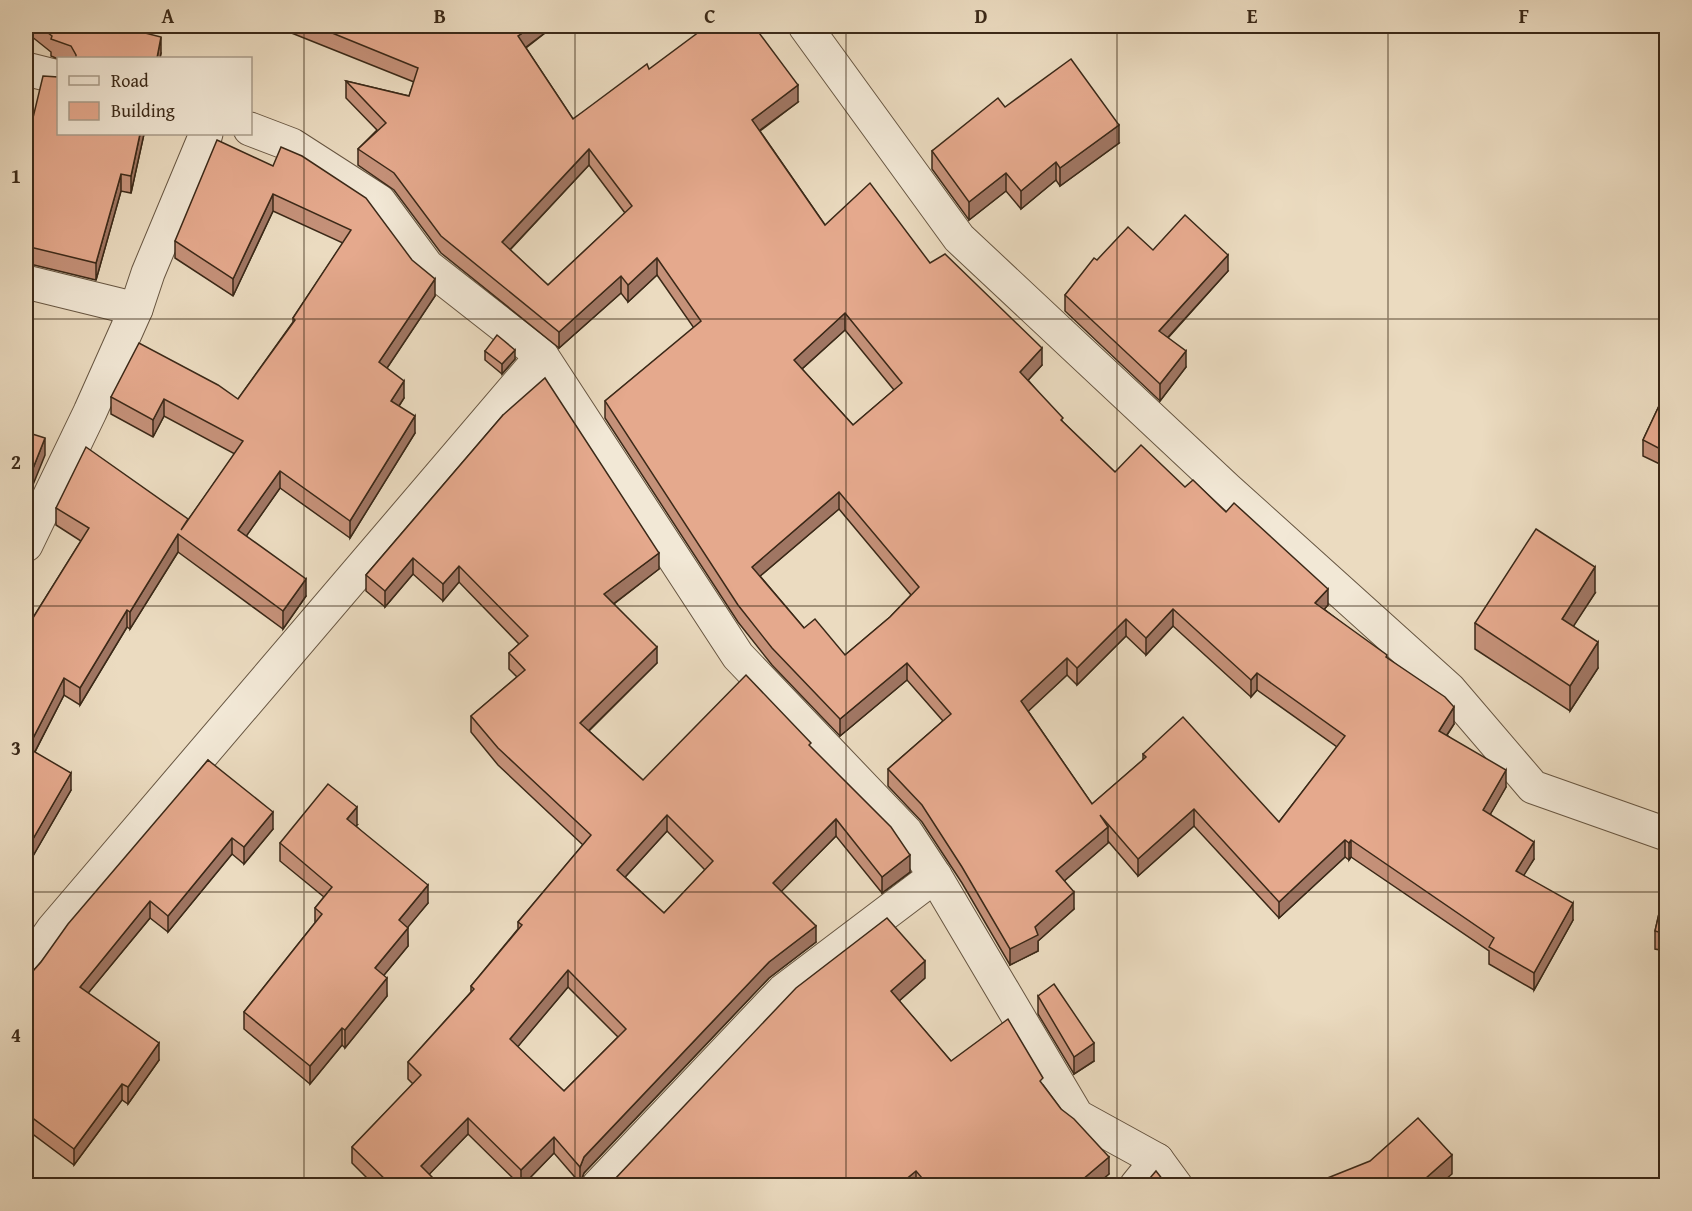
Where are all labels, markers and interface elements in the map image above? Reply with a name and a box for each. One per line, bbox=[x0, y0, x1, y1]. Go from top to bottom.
text: A bbox=[162, 1, 175, 30]
text: B bbox=[434, 1, 446, 30]
text: C bbox=[704, 1, 716, 30]
text: D bbox=[974, 1, 988, 30]
text: E bbox=[1247, 1, 1258, 30]
text: F bbox=[1519, 1, 1529, 30]
legend bbox=[57, 57, 252, 135]
text: Road bbox=[111, 67, 149, 94]
text: Building bbox=[111, 97, 175, 124]
text: 1 bbox=[11, 161, 21, 190]
text: 2 bbox=[11, 447, 21, 476]
text: 3 bbox=[11, 733, 21, 762]
text: 4 bbox=[11, 1020, 21, 1049]

